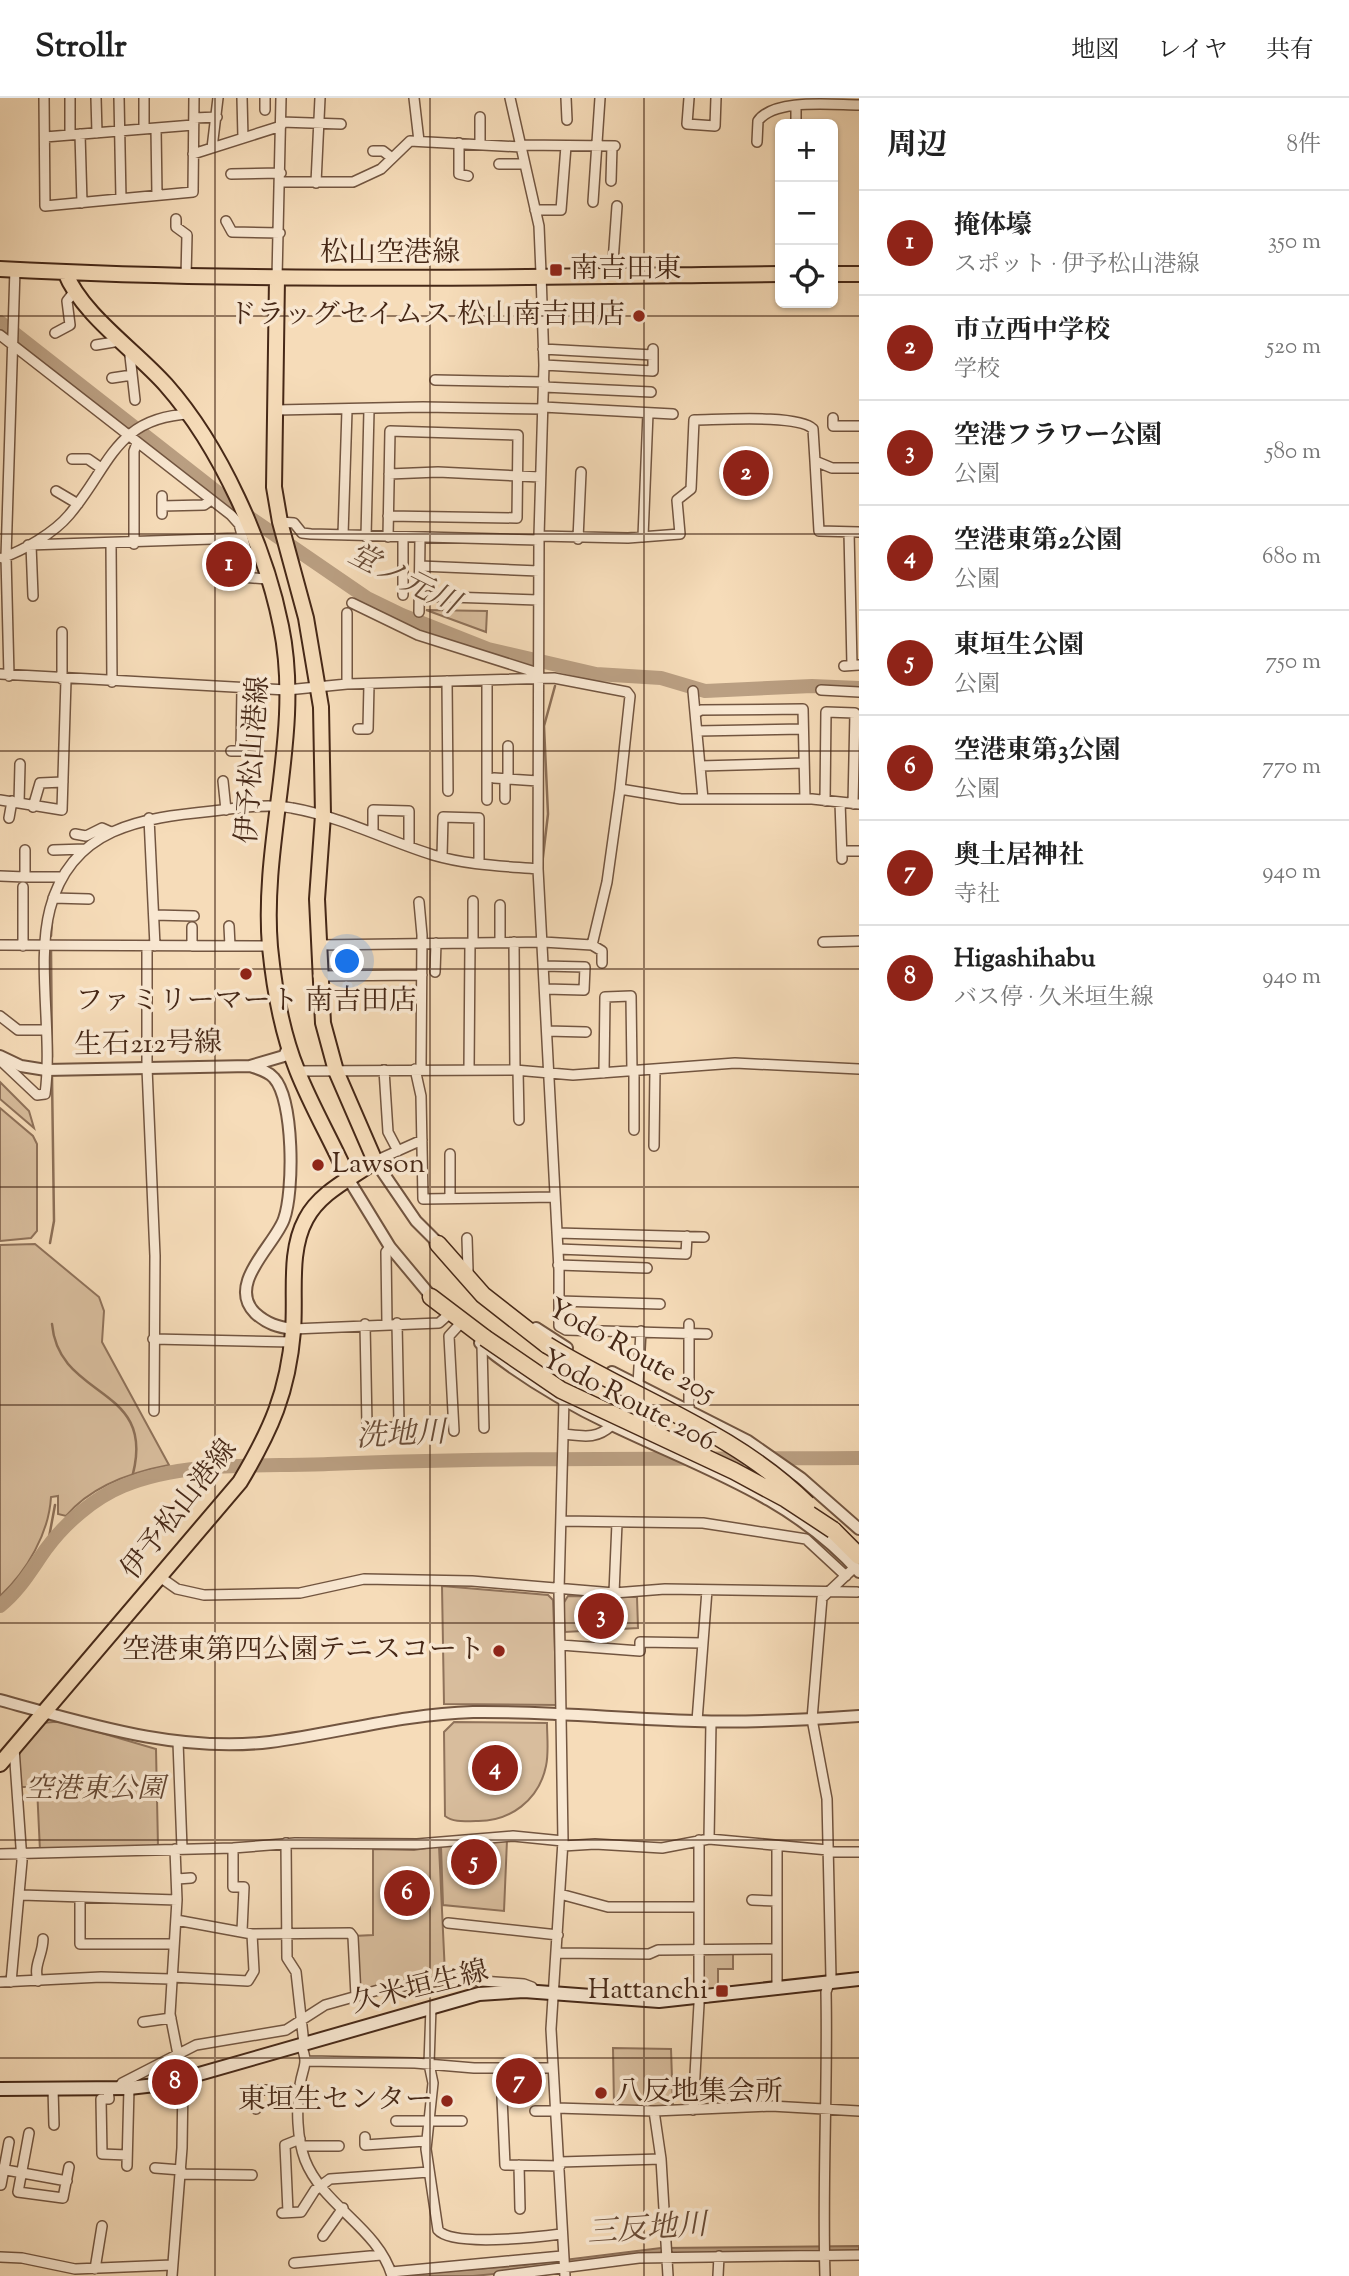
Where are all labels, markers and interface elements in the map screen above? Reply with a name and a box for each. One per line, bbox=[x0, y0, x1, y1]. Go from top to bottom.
text: Strollr bbox=[35, 24, 127, 72]
text: 地図 bbox=[1071, 34, 1119, 68]
text: レイヤ bbox=[1157, 34, 1228, 68]
text: 共有 bbox=[1266, 34, 1314, 68]
map controls bbox=[775, 119, 838, 308]
button: + bbox=[775, 119, 838, 182]
text: 周辺 bbox=[887, 125, 947, 168]
text: 8件 bbox=[1287, 129, 1321, 162]
button: − bbox=[775, 182, 838, 245]
text: 掩体壕 bbox=[954, 208, 1032, 245]
text: 1 bbox=[906, 226, 914, 259]
text: 350 m bbox=[1268, 226, 1321, 259]
street label: 松山空港線 bbox=[320, 234, 460, 274]
button: locate bbox=[775, 245, 838, 308]
text: スポット · 伊予松山港線 bbox=[954, 249, 1200, 282]
place label: 南吉田東 bbox=[570, 250, 682, 290]
marker: 南吉田東 bbox=[548, 262, 564, 278]
place label: ドラッグセイムス 松山南吉田店 bbox=[228, 296, 625, 336]
marker: ドラッグセイムス 松山南吉田店 bbox=[631, 308, 647, 324]
text: 市立西中学校 bbox=[954, 313, 1110, 350]
text: 2 bbox=[905, 331, 915, 364]
text: 520 m bbox=[1266, 331, 1321, 364]
text: 学校 bbox=[954, 354, 1000, 387]
text: 空港フラワー公園 bbox=[954, 418, 1162, 455]
text: 3 bbox=[905, 436, 915, 469]
text: 580 m bbox=[1266, 436, 1321, 469]
pin: 2 bbox=[723, 447, 769, 499]
text: 公園 bbox=[954, 459, 1000, 492]
text: 空港東第2公園 bbox=[954, 523, 1122, 560]
water label: 堂ノ元川 bbox=[340, 534, 469, 628]
pin: 1 bbox=[206, 538, 252, 590]
text: 4 bbox=[904, 541, 916, 574]
text: 680 m bbox=[1262, 541, 1321, 574]
text: 公園 bbox=[954, 564, 1000, 597]
text: 東垣生公園 bbox=[954, 628, 1084, 665]
text: 5 bbox=[906, 646, 914, 679]
text: 750 m bbox=[1266, 646, 1321, 679]
text: 公園 bbox=[954, 669, 1000, 702]
street label: 伊予松山港線 bbox=[228, 675, 280, 845]
text: 空港東第3公園 bbox=[954, 733, 1121, 770]
text: 6 bbox=[904, 751, 916, 784]
text: 770 m bbox=[1262, 751, 1321, 784]
text: 公園 bbox=[954, 774, 1000, 807]
text: 奥土居神社 bbox=[954, 838, 1084, 875]
text: 7 bbox=[904, 856, 916, 889]
text: 940 m bbox=[1262, 856, 1321, 889]
text: 寺社 bbox=[954, 879, 1000, 912]
text: Higashihabu bbox=[954, 941, 1096, 978]
your location bbox=[330, 944, 364, 978]
text: 8 bbox=[904, 961, 916, 994]
text: 940 m bbox=[1262, 961, 1321, 994]
marker: ファミリーマート 南吉田店 bbox=[238, 966, 254, 982]
place label: ファミリーマート 南吉田店 bbox=[75, 982, 417, 1022]
text: バス停 · 久米垣生線 bbox=[954, 982, 1154, 1015]
street label: 生石212号線 bbox=[74, 1024, 222, 1066]
place label: Lawson bbox=[332, 1145, 425, 1185]
marker: Lawson bbox=[310, 1157, 326, 1173]
street label: Yodo Route 205 bbox=[540, 1289, 722, 1415]
street label: Yodo Route 206 bbox=[534, 1340, 722, 1462]
water label: 洗地川 bbox=[355, 1412, 450, 1460]
street label: 伊予松山港線 bbox=[113, 1431, 247, 1589]
pin: 3 bbox=[578, 1590, 624, 1642]
place label: 空港東第四公園テニスコート bbox=[122, 1631, 485, 1671]
marker: 空港東第四公園テニスコート bbox=[491, 1643, 507, 1659]
pin: 4 bbox=[472, 1742, 518, 1794]
park label: 空港東公園 bbox=[25, 1770, 169, 1810]
pin: 5 bbox=[451, 1836, 497, 1888]
pin: 6 bbox=[384, 1867, 430, 1919]
street label: 久米垣生線 bbox=[347, 1952, 493, 2024]
place label: Hattanchi bbox=[588, 1971, 708, 2011]
marker: Hattanchi bbox=[714, 1983, 730, 1999]
pin: 7 bbox=[496, 2055, 542, 2107]
pin: 8 bbox=[152, 2056, 198, 2108]
place label: 八反地集会所 bbox=[615, 2073, 783, 2113]
place label: 東垣生センター bbox=[238, 2081, 433, 2121]
marker: 八反地集会所 bbox=[593, 2085, 609, 2101]
marker: 東垣生センター bbox=[439, 2093, 455, 2109]
water label: 三反地川 bbox=[586, 2204, 711, 2256]

